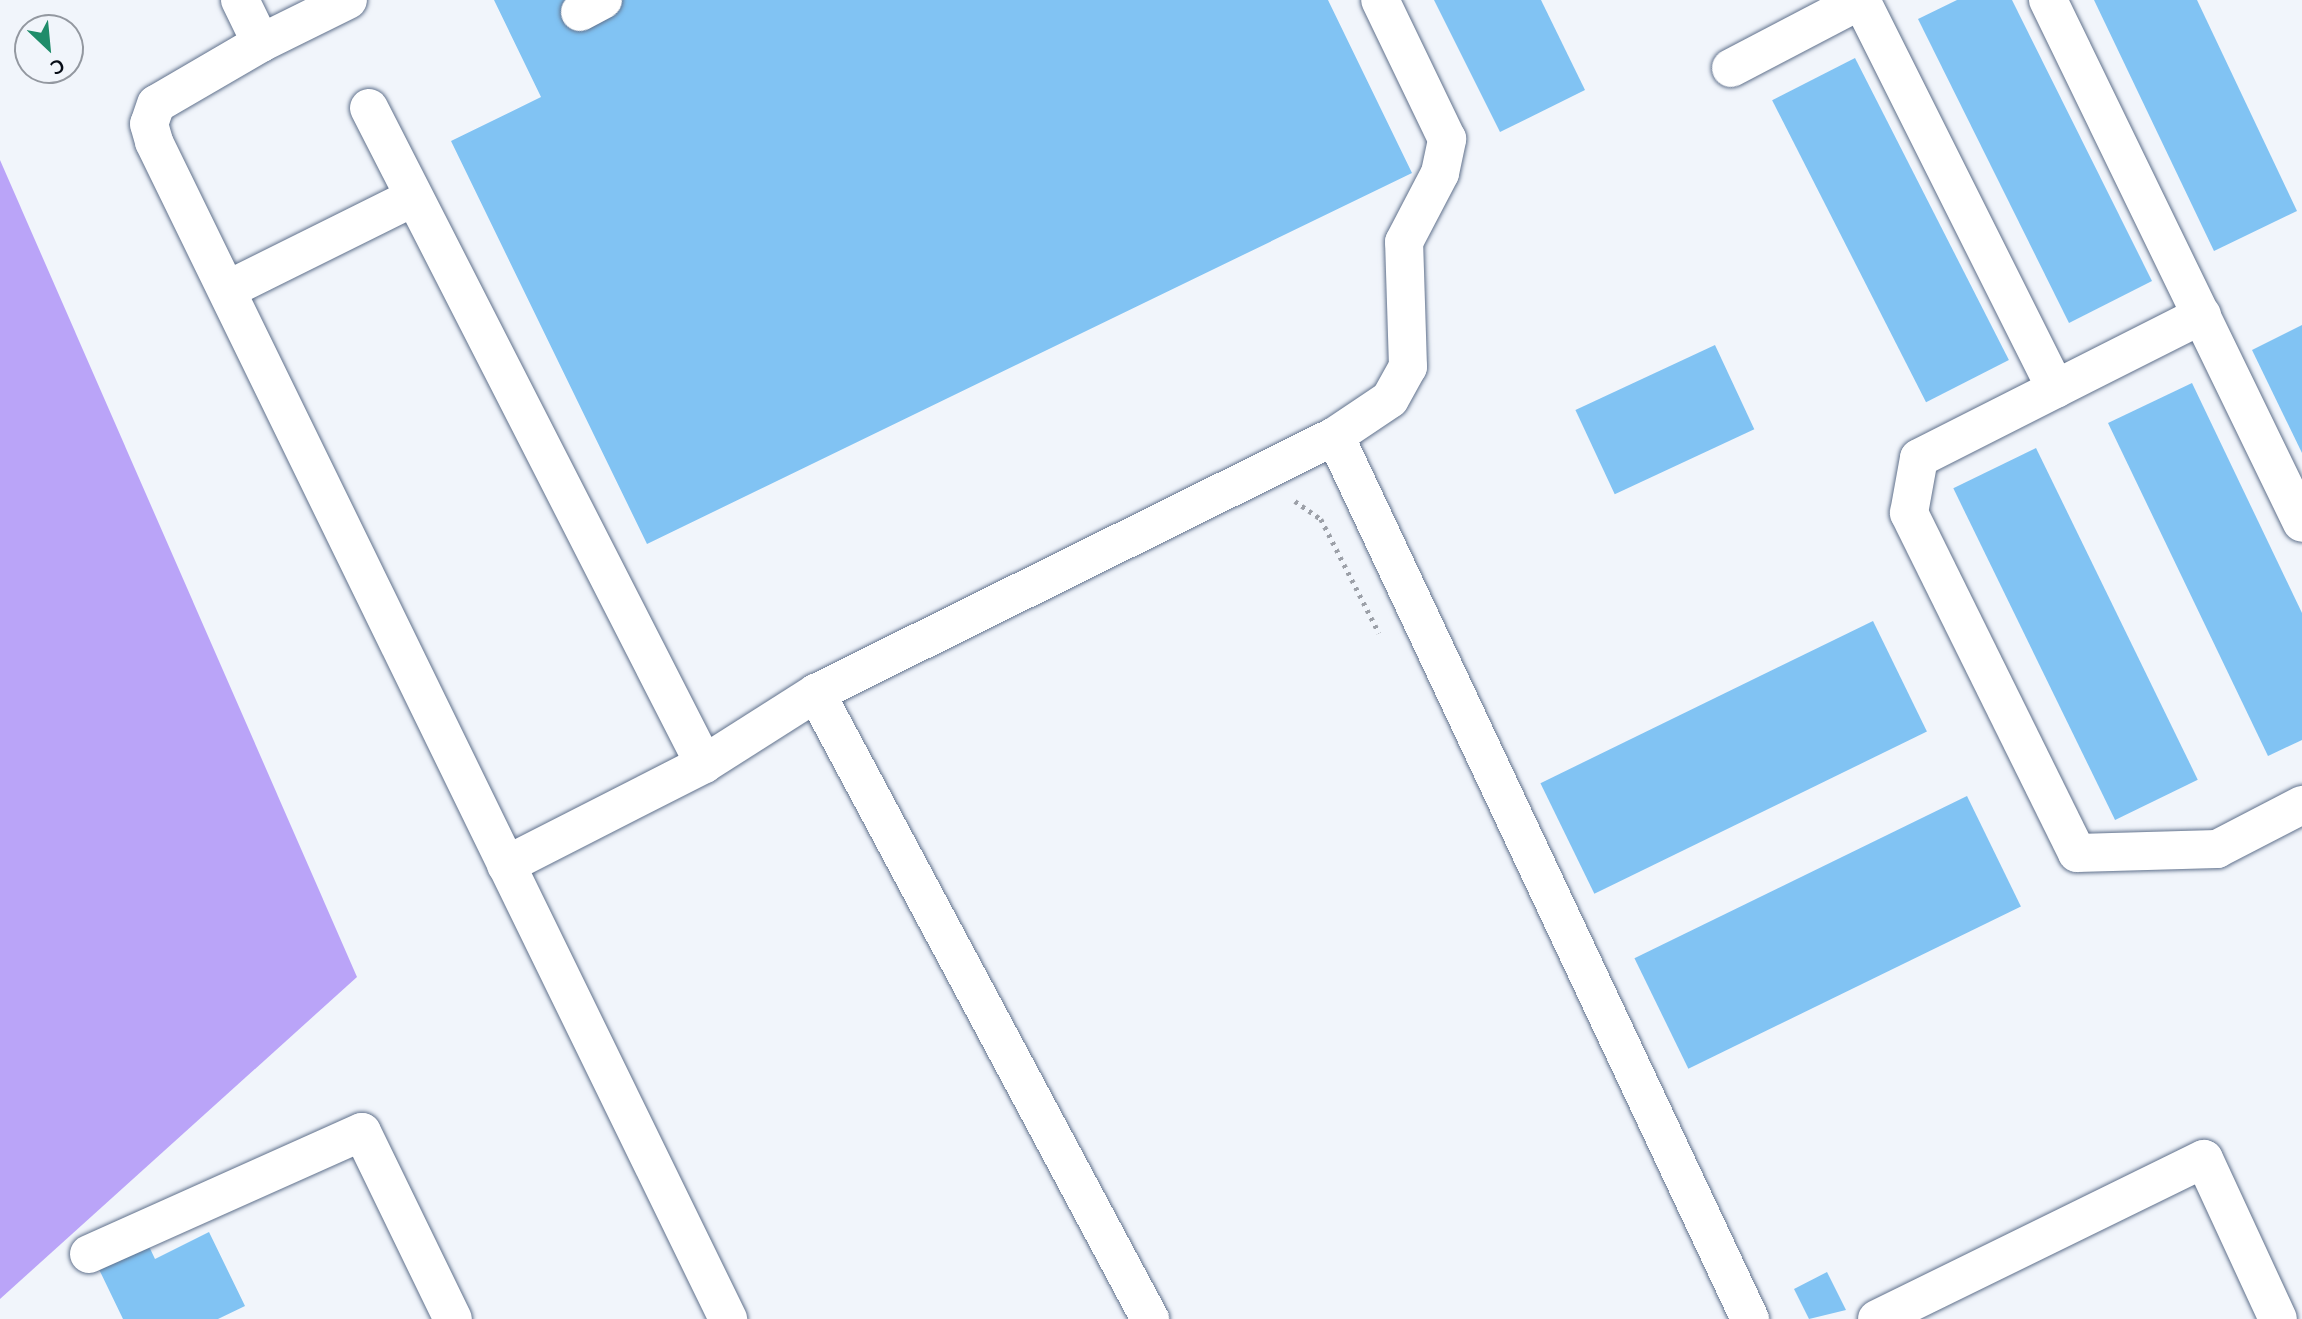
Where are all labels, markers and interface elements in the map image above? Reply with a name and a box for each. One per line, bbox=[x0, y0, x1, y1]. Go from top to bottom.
north arrow bbox=[14, 14, 84, 84]
text: С bbox=[46, 52, 69, 81]

